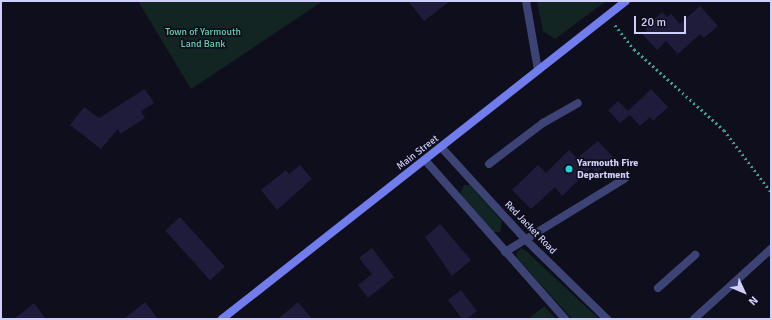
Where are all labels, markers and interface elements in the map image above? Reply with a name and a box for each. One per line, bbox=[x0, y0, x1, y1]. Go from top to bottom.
scale bar bbox=[636, 8, 688, 34]
text: 20 m bbox=[641, 15, 666, 30]
park label: Town of Yarmouth Land Bank bbox=[165, 26, 241, 50]
street label: Main Street bbox=[395, 133, 441, 173]
place label: Yarmouth Fire Department bbox=[577, 157, 638, 180]
marker: Yarmouth Fire Department bbox=[564, 164, 574, 174]
street label: Red Jacket Road bbox=[502, 199, 558, 257]
north arrow bbox=[724, 272, 764, 312]
text: N bbox=[746, 293, 760, 308]

